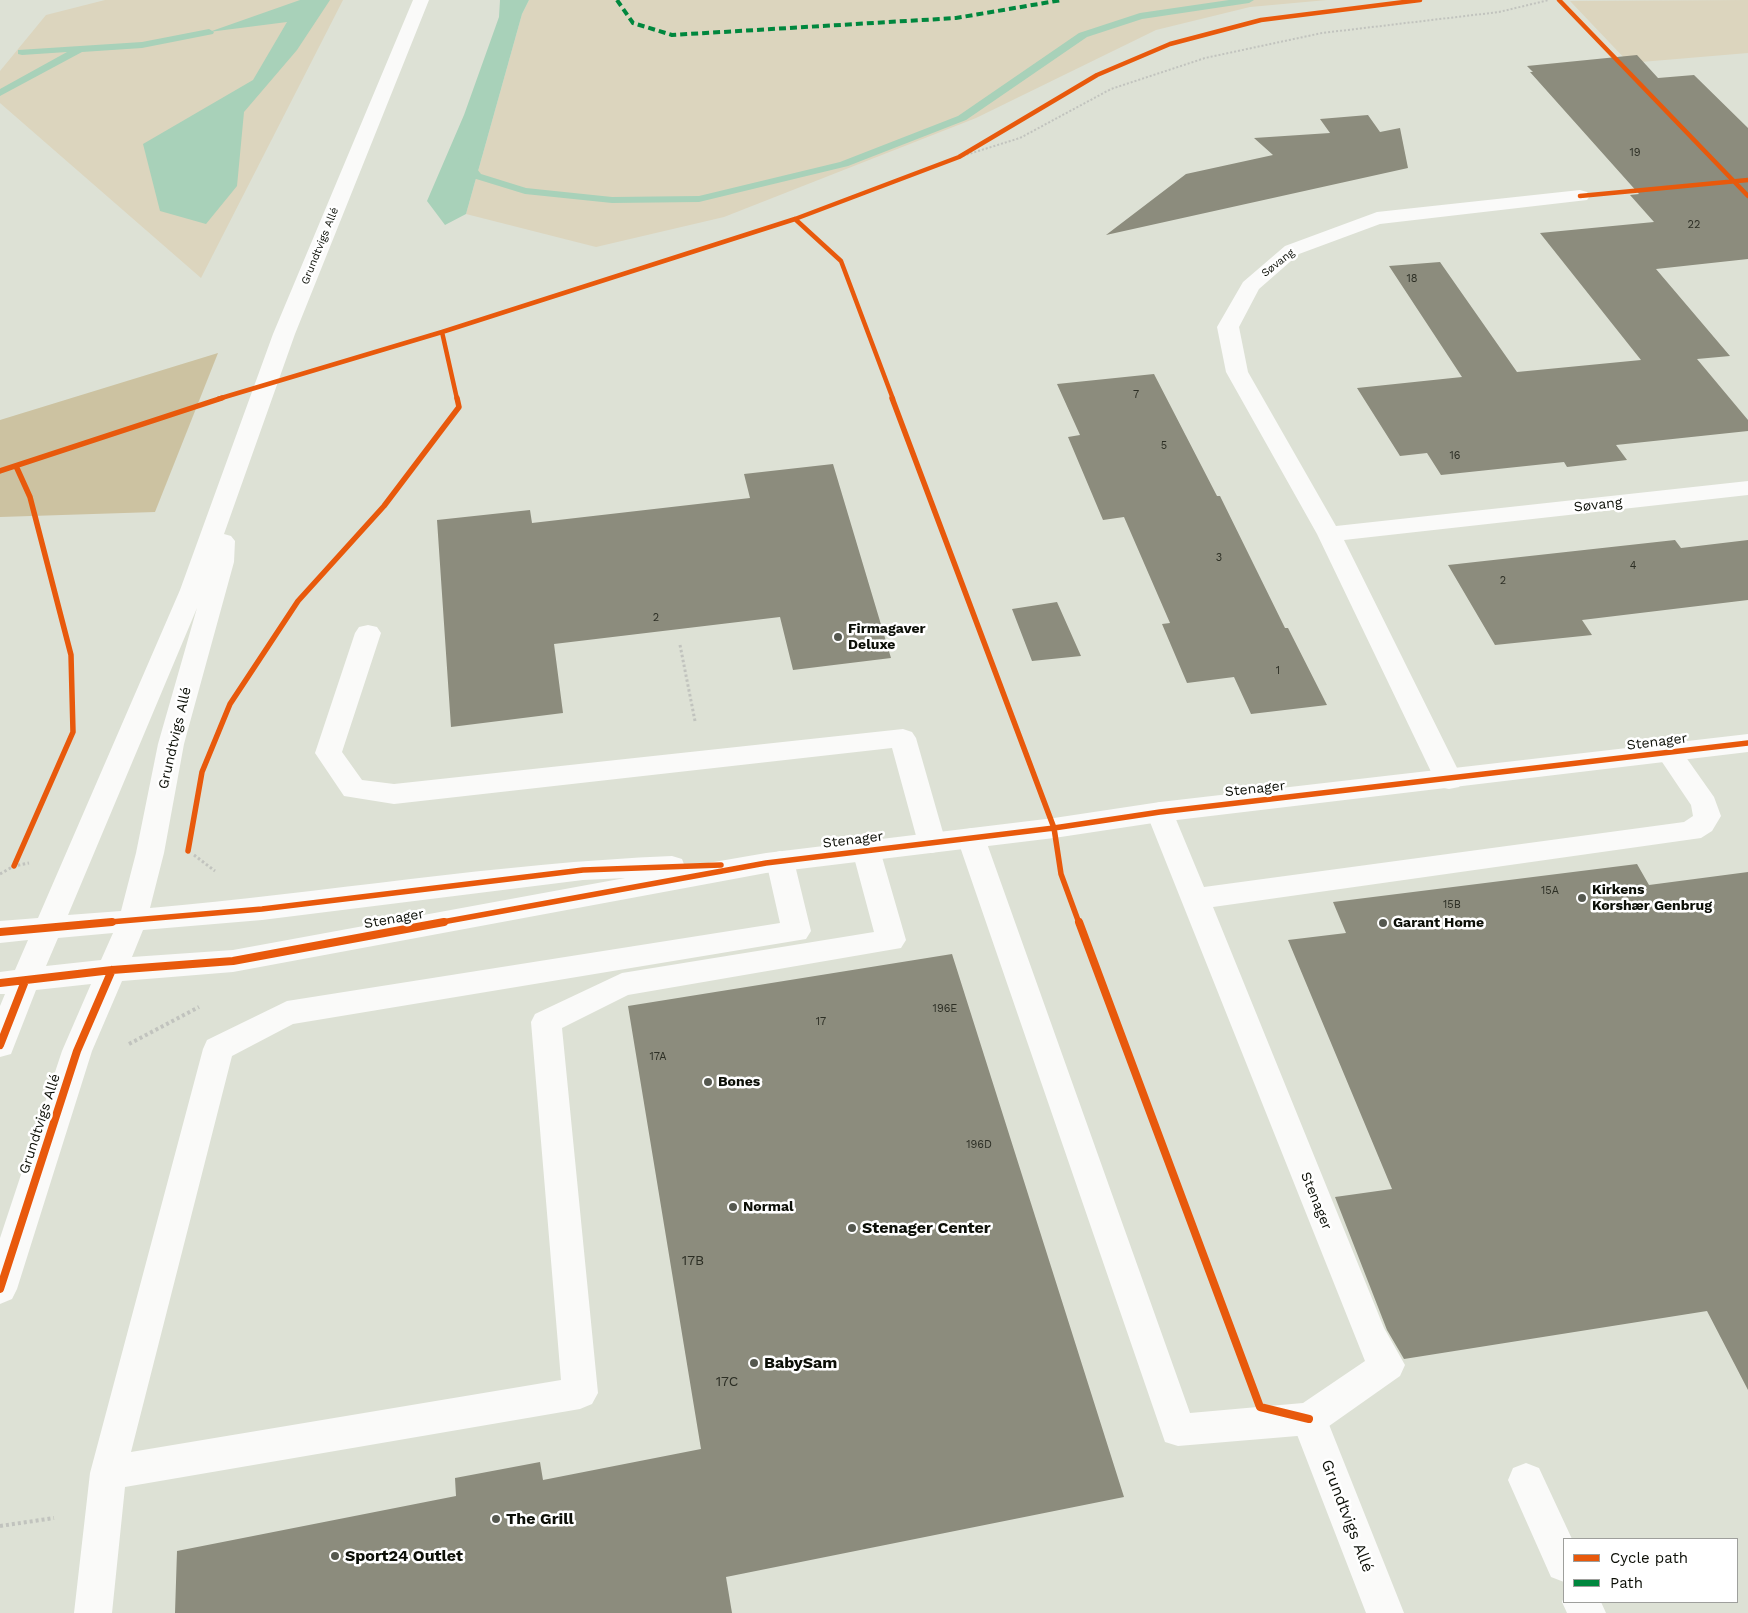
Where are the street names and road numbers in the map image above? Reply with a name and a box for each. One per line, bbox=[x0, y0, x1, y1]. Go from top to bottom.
street label: Grundtvigs Allé bbox=[299, 206, 341, 286]
street label: Søvang bbox=[1259, 246, 1297, 280]
street label: Søvang bbox=[1573, 494, 1623, 516]
street label: Grundtvigs Allé bbox=[155, 685, 195, 791]
street label: Stenager bbox=[1626, 730, 1688, 754]
street label: Stenager bbox=[1224, 777, 1286, 801]
street label: Stenager bbox=[822, 828, 884, 852]
street label: Stenager bbox=[363, 905, 425, 933]
street label: Grundtvigs Allé bbox=[16, 1072, 64, 1176]
street label: Stenager bbox=[1297, 1170, 1335, 1232]
street label: Grundtvigs Allé bbox=[1317, 1457, 1377, 1575]

